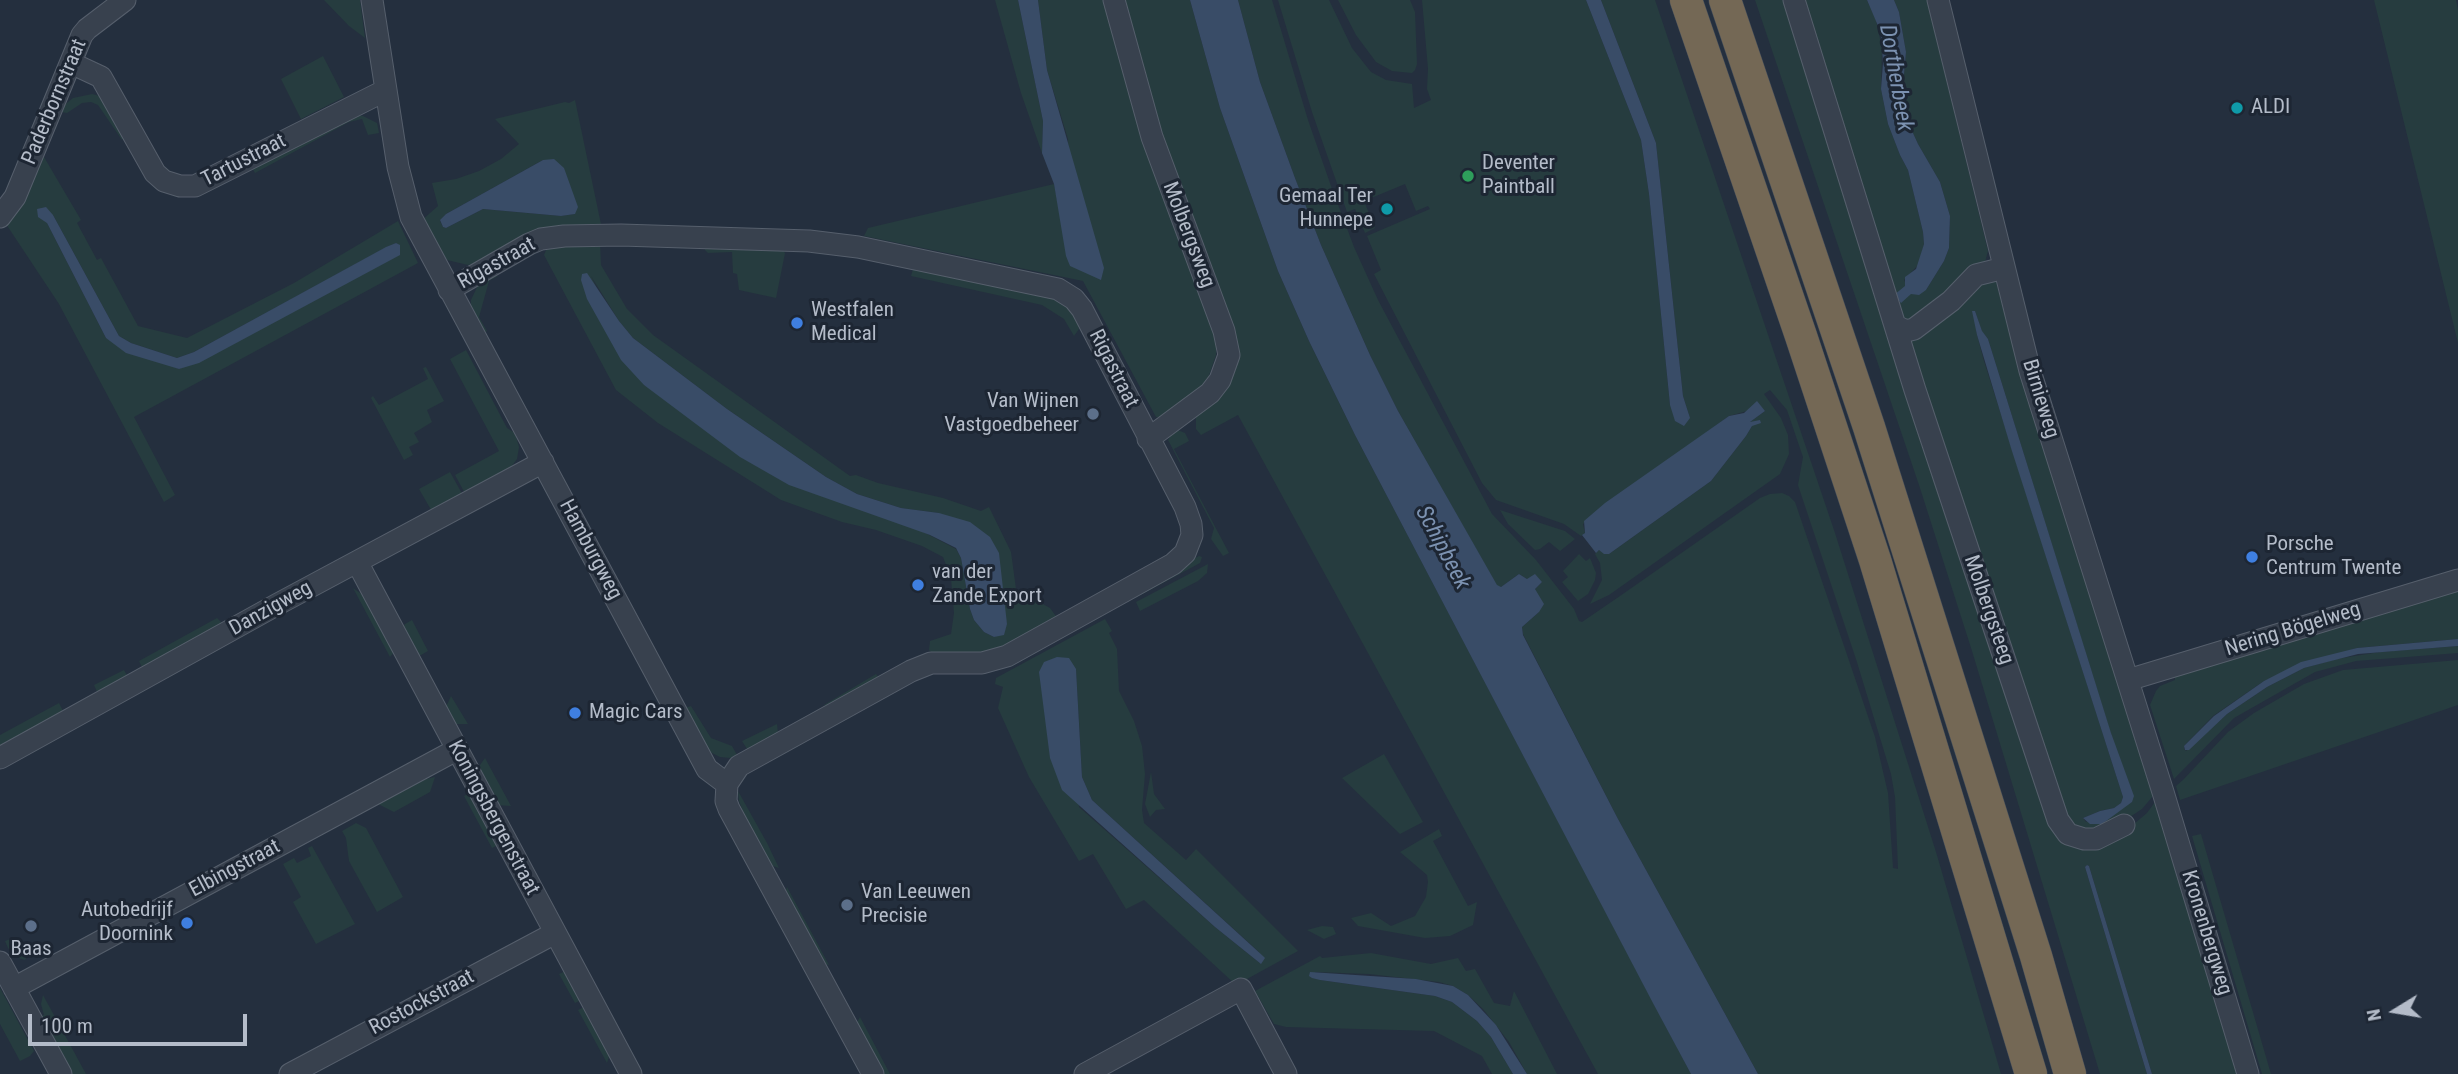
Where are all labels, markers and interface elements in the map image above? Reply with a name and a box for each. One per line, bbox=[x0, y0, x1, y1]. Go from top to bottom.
water label: Dortherbeek bbox=[1872, 22, 1918, 134]
street label: Paderbornstraat bbox=[17, 35, 93, 169]
place label: ALDI bbox=[2251, 95, 2290, 121]
marker: ALDI bbox=[2229, 100, 2245, 116]
street label: Tartustraat bbox=[198, 129, 290, 193]
place label: Deventer Paintball bbox=[1482, 151, 1555, 201]
marker: Deventer Paintball bbox=[1460, 168, 1476, 184]
street label: Molbergsweg bbox=[1156, 178, 1220, 292]
place label: Gemaal Ter Hunnepe bbox=[1279, 184, 1373, 234]
marker: Gemaal Ter Hunnepe bbox=[1379, 201, 1395, 217]
street label: Rigastraat bbox=[454, 232, 540, 296]
place label: Westfalen Medical bbox=[811, 298, 894, 348]
marker: Westfalen Medical bbox=[789, 315, 805, 331]
street label: Rigastraat bbox=[1083, 326, 1143, 412]
street label: Birnieweg bbox=[2016, 356, 2064, 442]
place label: Van Wijnen Vastgoedbeheer bbox=[944, 389, 1079, 439]
marker: Van Wijnen Vastgoedbeheer bbox=[1085, 406, 1101, 422]
street label: Hamburgweg bbox=[553, 496, 627, 604]
water label: Schipbeek bbox=[1409, 501, 1475, 595]
place label: Porsche Centrum Twente bbox=[2266, 532, 2401, 582]
marker: Porsche Centrum Twente bbox=[2244, 549, 2260, 565]
street label: Molbergsteeg bbox=[1958, 552, 2018, 668]
place label: van der Zande Export bbox=[932, 560, 1042, 610]
street label: Danzigweg bbox=[225, 576, 317, 642]
marker: van der Zande Export bbox=[910, 577, 926, 593]
street label: Nering Bögelweg bbox=[2222, 597, 2364, 663]
place label: Magic Cars bbox=[589, 700, 683, 726]
marker: Magic Cars bbox=[567, 705, 583, 721]
street label: Koningsbergenstraat bbox=[442, 736, 544, 900]
street label: Elbingstraat bbox=[185, 835, 285, 903]
street label: Kronenbergweg bbox=[2175, 868, 2237, 998]
place label: Van Leeuwen Precisie bbox=[861, 880, 971, 930]
marker: Van Leeuwen Precisie bbox=[839, 897, 855, 913]
place label: Autobedrijf Doornink bbox=[81, 898, 173, 948]
marker: Autobedrijf Doornink bbox=[179, 915, 195, 931]
marker: Baas bbox=[23, 918, 39, 934]
place label: Baas bbox=[10, 937, 52, 963]
street label: Rostockstraat bbox=[365, 965, 479, 1041]
north arrow bbox=[2360, 976, 2430, 1046]
scale bar bbox=[32, 1000, 250, 1044]
text: N bbox=[2361, 1007, 2386, 1023]
text: 100 m bbox=[41, 1014, 93, 1038]

